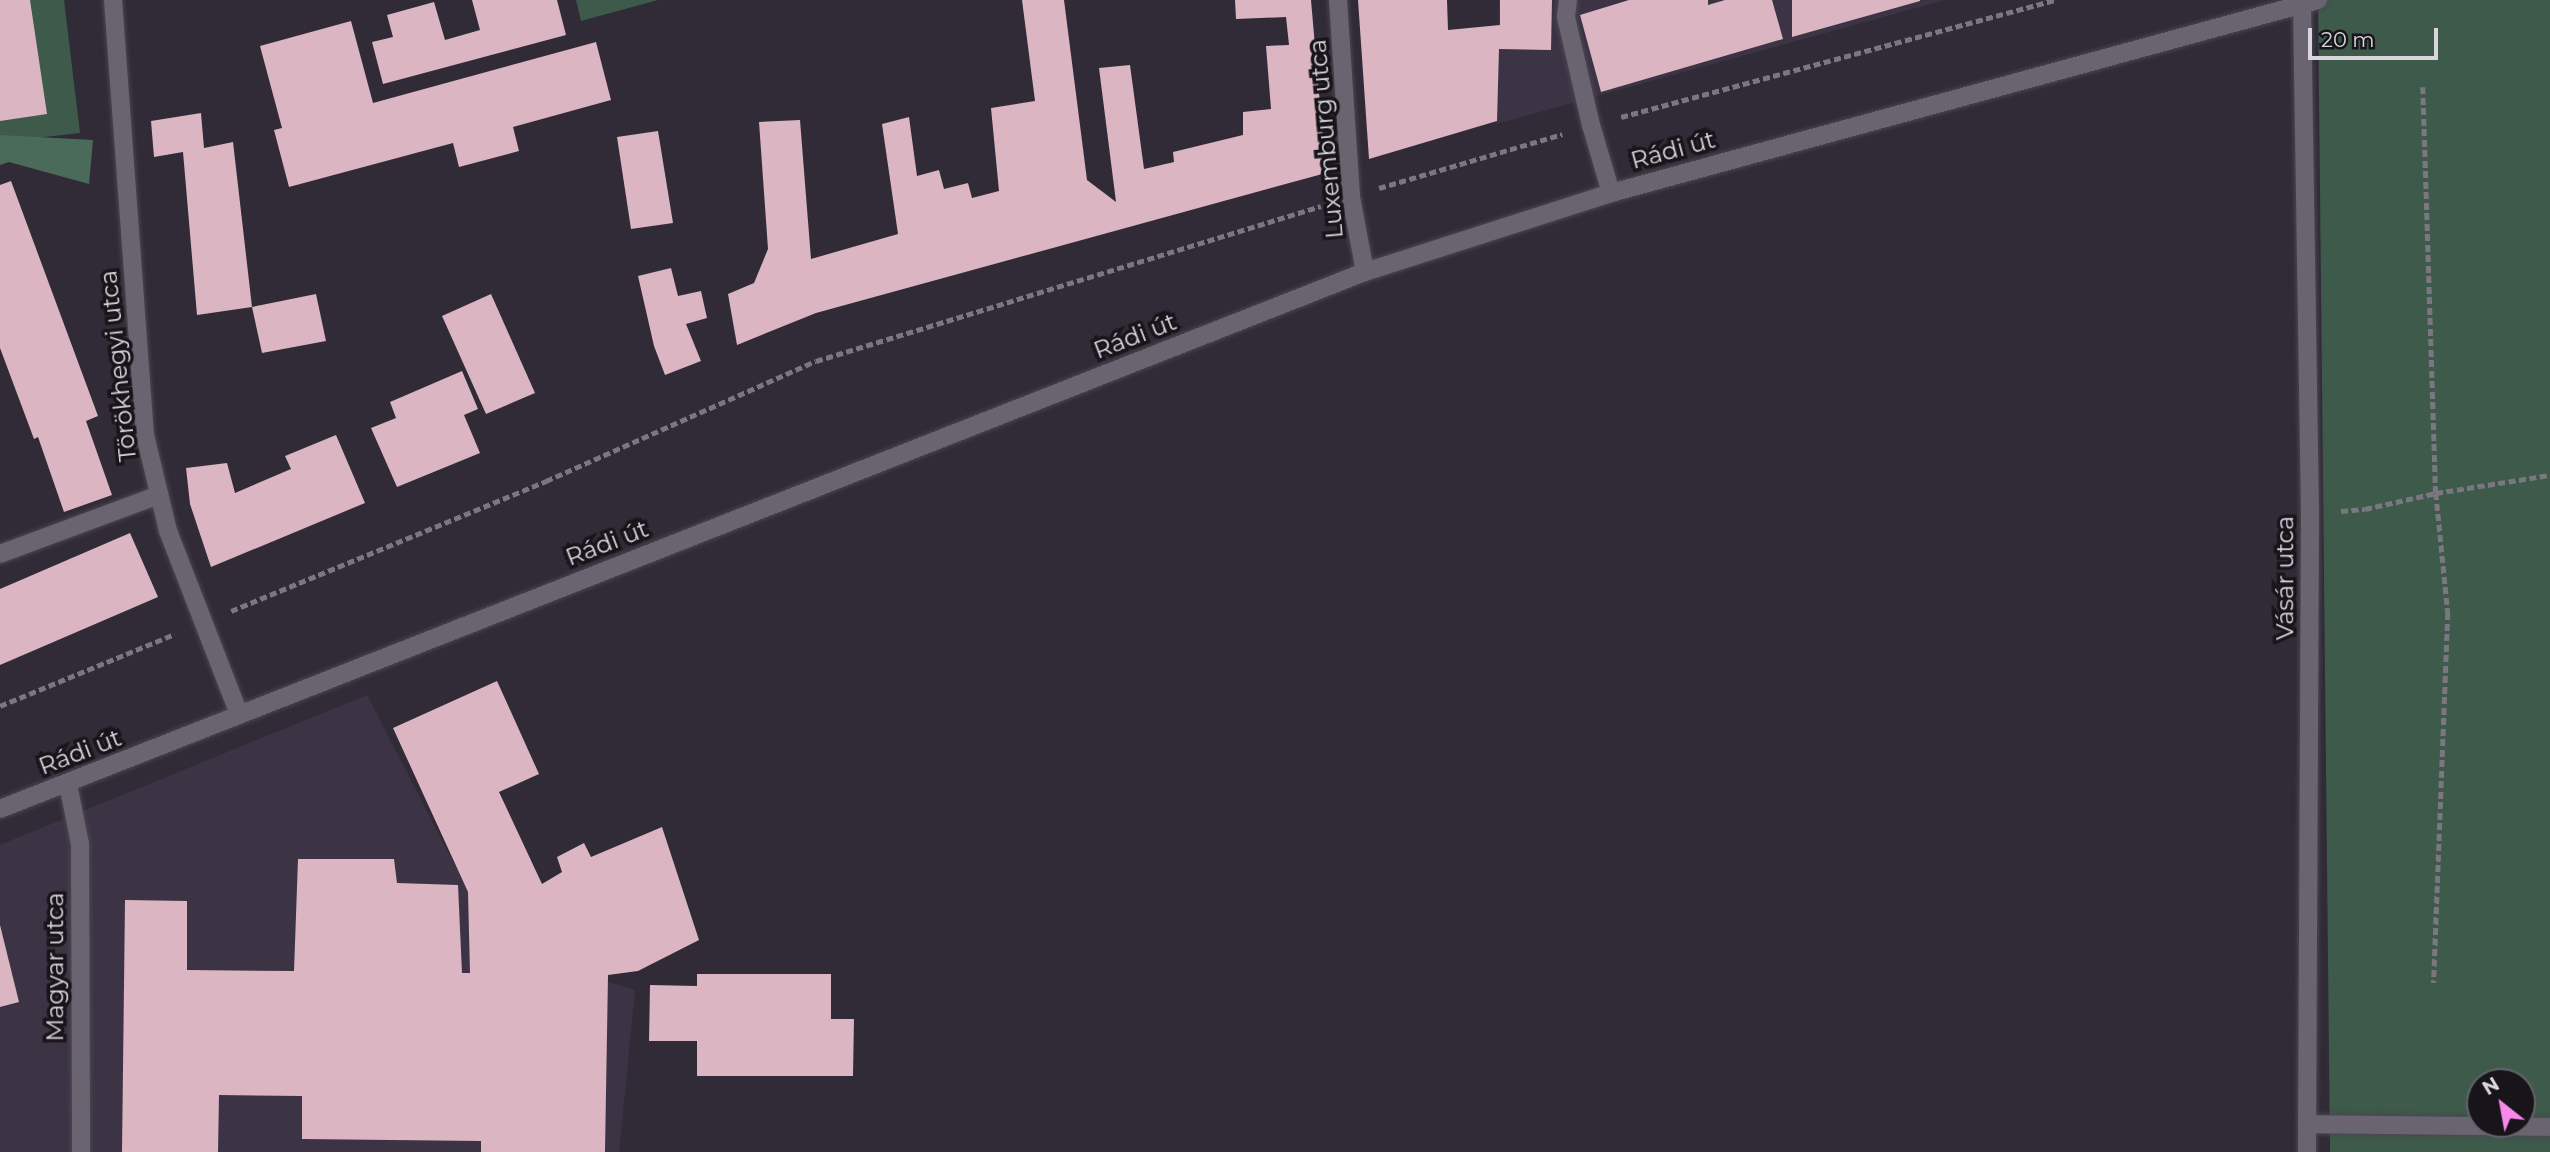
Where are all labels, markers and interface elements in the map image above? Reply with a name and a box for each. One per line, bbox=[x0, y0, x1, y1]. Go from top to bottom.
scale bar bbox=[2312, 14, 2442, 58]
text: 20 m bbox=[2321, 27, 2375, 52]
street label: Luxemburg utca bbox=[1303, 38, 1349, 240]
street label: Rádi út bbox=[1628, 125, 1718, 175]
street label: Törökhegyi utca bbox=[94, 269, 142, 463]
street label: Rádi út bbox=[1090, 307, 1180, 365]
street label: Rádi út bbox=[562, 514, 652, 572]
street label: Vásár utca bbox=[2271, 516, 2299, 640]
street label: Rádi út bbox=[35, 723, 125, 781]
street label: Magyar utca bbox=[41, 892, 69, 1042]
north arrow bbox=[2466, 1068, 2536, 1138]
text: N bbox=[2478, 1072, 2503, 1100]

